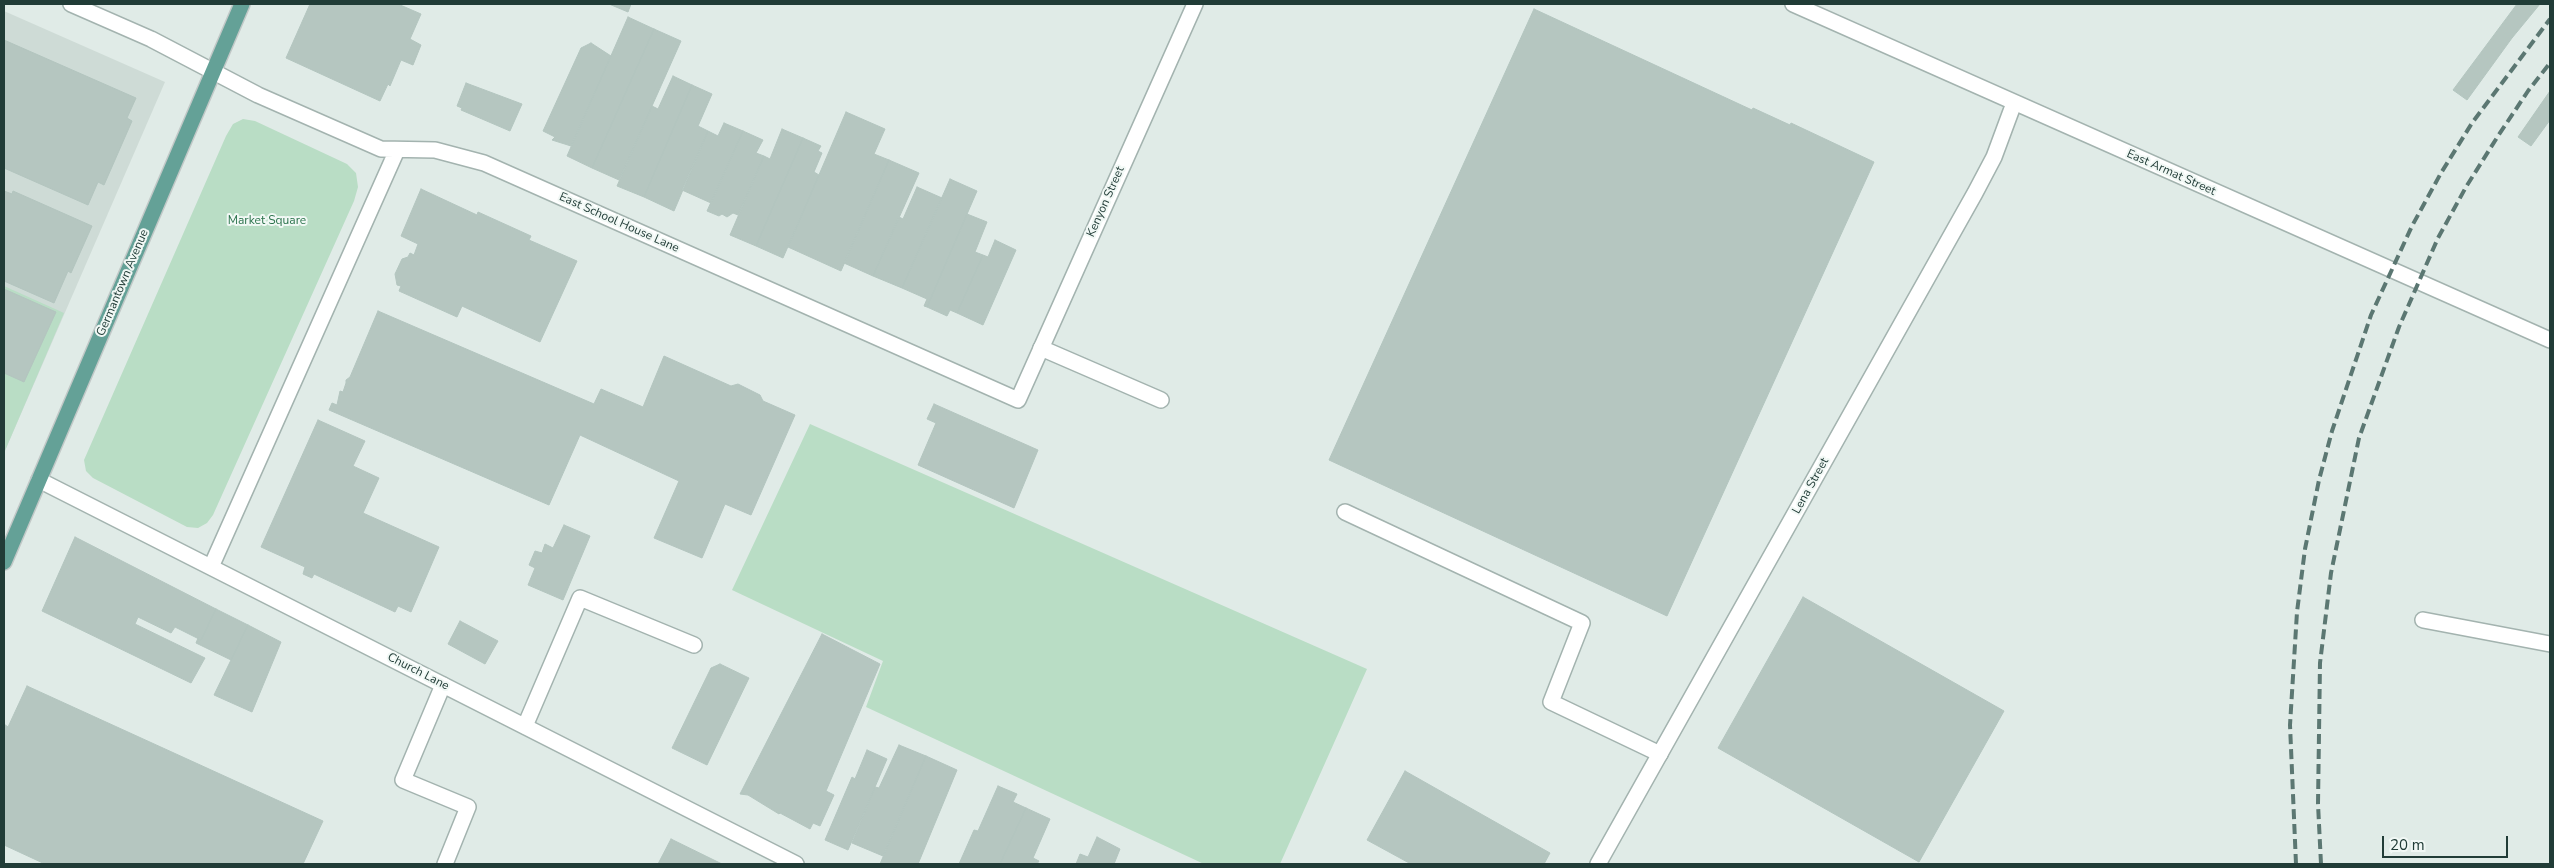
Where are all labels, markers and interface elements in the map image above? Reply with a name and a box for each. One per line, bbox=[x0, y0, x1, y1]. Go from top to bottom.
street label: East Armat Street bbox=[2124, 147, 2218, 199]
street label: Kenyon Street bbox=[1084, 164, 1128, 240]
street label: East School House Lane bbox=[557, 190, 681, 256]
park label: Market Square bbox=[228, 214, 306, 228]
street label: Germantown Avenue bbox=[94, 228, 152, 338]
street label: Lena Street bbox=[1790, 455, 1832, 517]
street label: Church Lane bbox=[385, 650, 451, 694]
scale bar bbox=[2384, 826, 2510, 858]
text: 20 m bbox=[2390, 835, 2425, 855]

